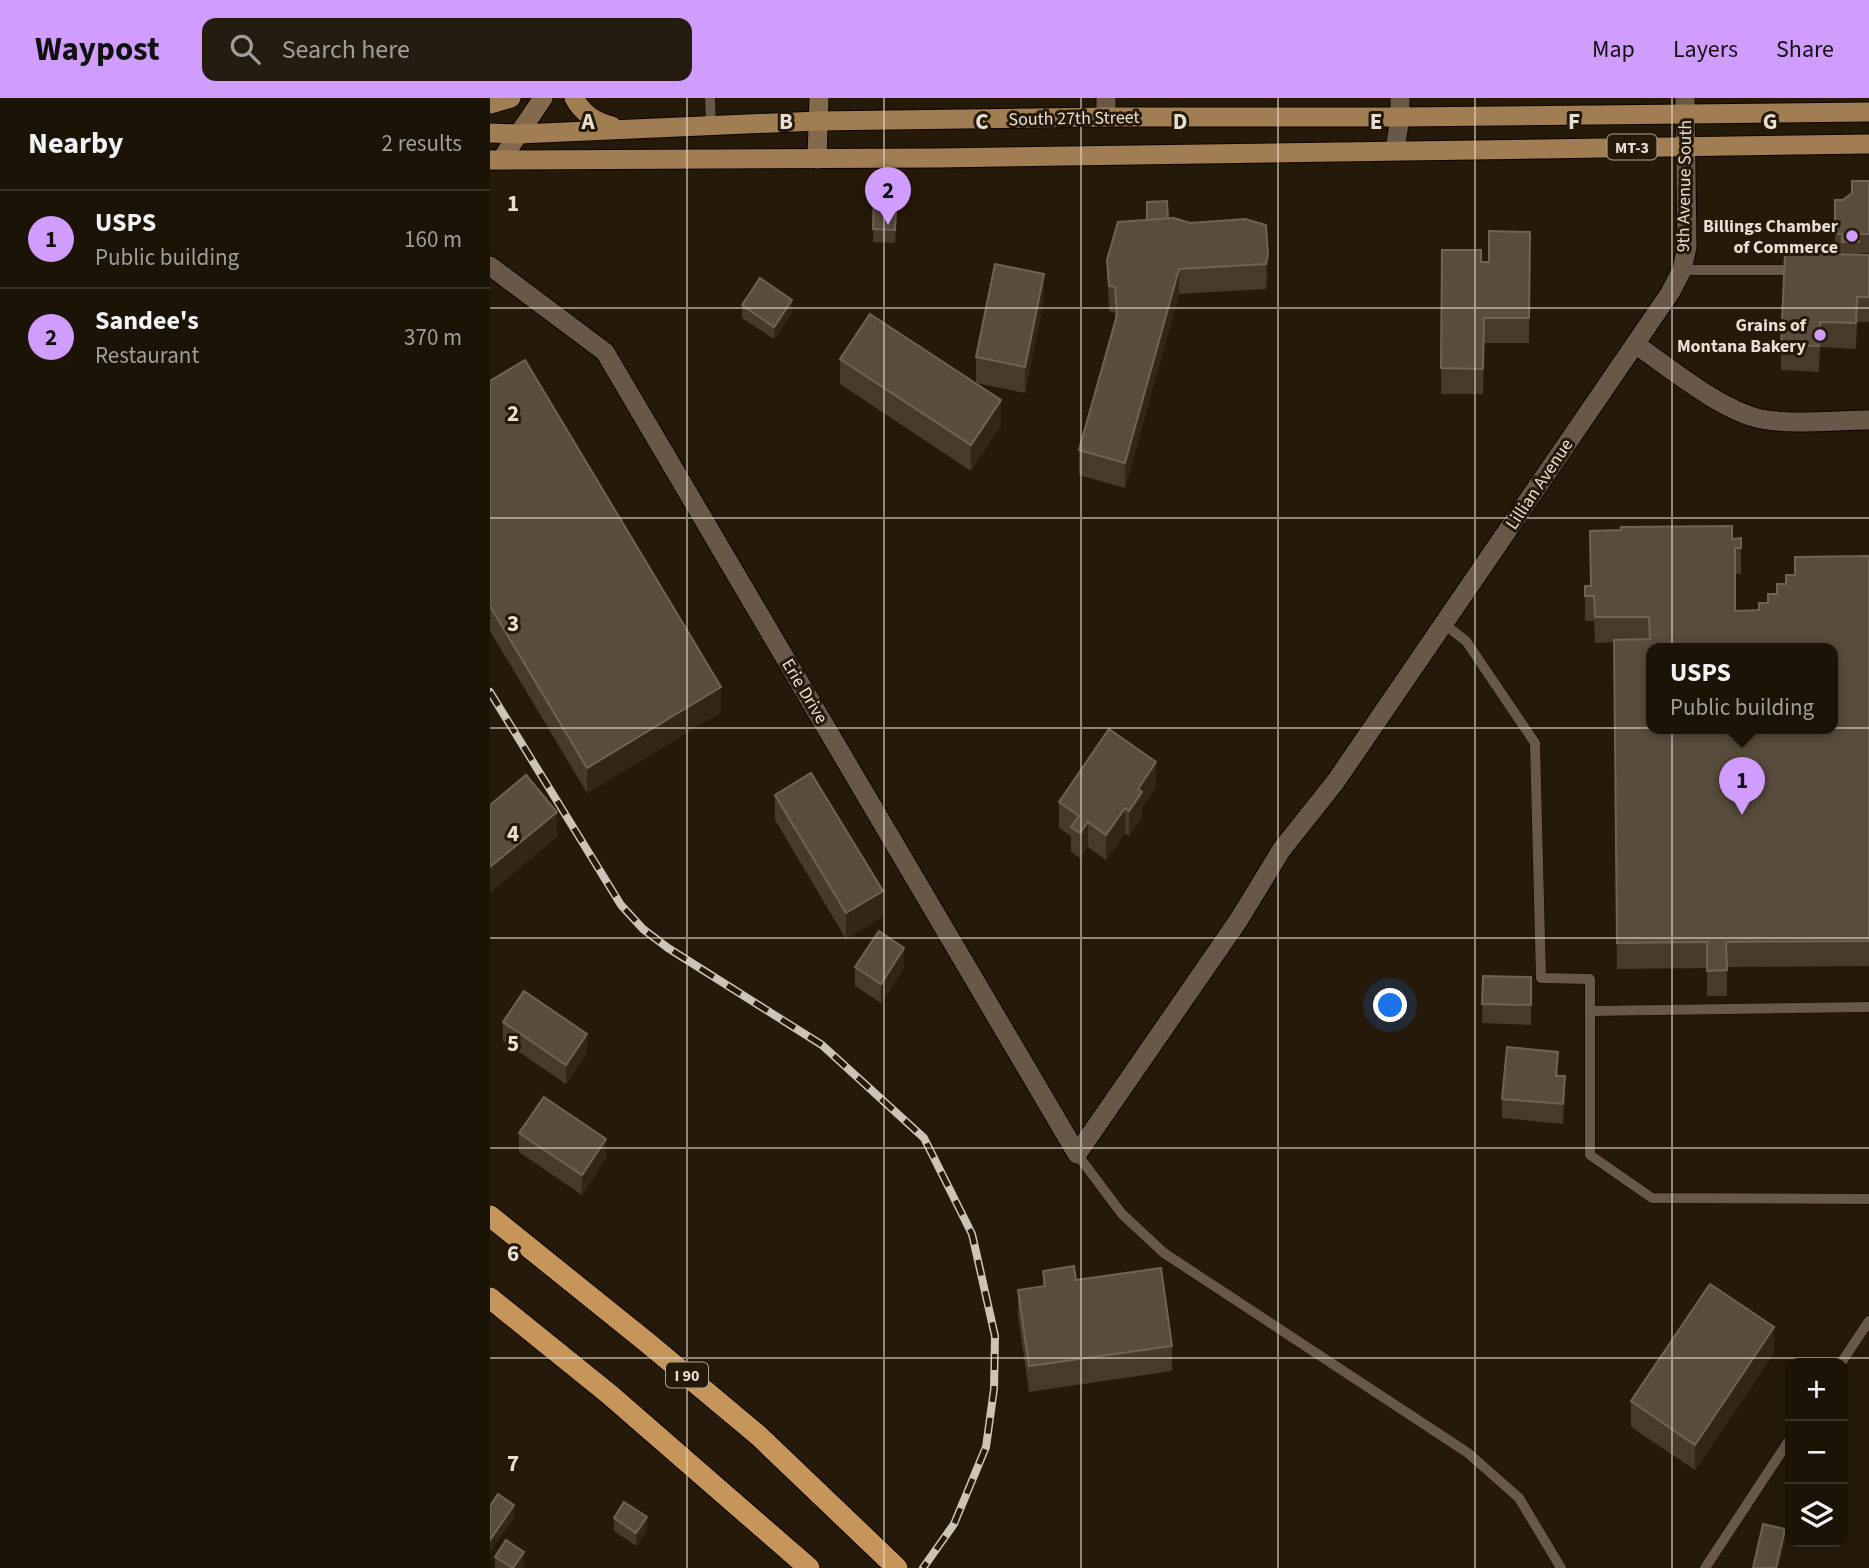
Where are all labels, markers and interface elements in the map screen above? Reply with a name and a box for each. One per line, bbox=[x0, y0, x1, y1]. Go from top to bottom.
search box bbox=[202, 18, 692, 81]
text: Waypost bbox=[35, 26, 160, 73]
icon: search bbox=[226, 30, 264, 68]
text: Search here bbox=[282, 31, 410, 68]
text: Map bbox=[1592, 32, 1635, 67]
text: Layers bbox=[1673, 32, 1738, 67]
text: Share bbox=[1776, 32, 1834, 67]
text: A bbox=[580, 105, 595, 138]
text: B bbox=[779, 105, 793, 138]
text: C bbox=[975, 105, 989, 138]
street label: South 27th Street bbox=[1008, 105, 1140, 132]
text: D bbox=[1173, 105, 1187, 138]
text: E bbox=[1370, 105, 1382, 138]
text: F bbox=[1568, 105, 1580, 138]
text: G bbox=[1763, 105, 1777, 138]
street label: 9th Avenue South bbox=[1671, 120, 1698, 252]
text: Nearby bbox=[28, 122, 123, 165]
text: 2 results bbox=[382, 127, 462, 160]
road number: MT-3 bbox=[1608, 134, 1656, 159]
pin: 2 bbox=[865, 167, 911, 225]
text: 1 bbox=[507, 187, 519, 220]
text: USPS bbox=[95, 204, 156, 241]
place label: Billings Chamber of Commerce bbox=[1703, 214, 1839, 260]
text: 1 bbox=[45, 223, 57, 256]
text: 160 m bbox=[404, 223, 462, 256]
marker: Billings Chamber of Commerce bbox=[1844, 228, 1860, 244]
text: Public building bbox=[95, 241, 239, 274]
text: Sandee's bbox=[95, 302, 199, 339]
place label: Grains of Montana Bakery bbox=[1677, 313, 1807, 359]
text: 2 bbox=[45, 321, 57, 354]
text: 370 m bbox=[404, 321, 462, 354]
marker: Grains of Montana Bakery bbox=[1812, 327, 1828, 343]
text: Restaurant bbox=[95, 339, 199, 372]
text: 2 bbox=[507, 397, 519, 430]
street label: Lillian Avenue bbox=[1500, 434, 1579, 535]
text: 3 bbox=[507, 607, 519, 640]
popup bbox=[1646, 643, 1838, 734]
street label: Erie Drive bbox=[775, 654, 834, 728]
text: USPS bbox=[1670, 654, 1731, 691]
text: Public building bbox=[1670, 691, 1814, 724]
pin: 1 bbox=[1719, 757, 1765, 815]
text: 4 bbox=[507, 817, 519, 850]
your location bbox=[1373, 988, 1407, 1022]
text: 5 bbox=[507, 1027, 519, 1060]
text: 6 bbox=[507, 1237, 519, 1270]
map controls bbox=[1785, 1358, 1848, 1547]
button: + bbox=[1785, 1358, 1848, 1421]
road number: I 90 bbox=[666, 1362, 708, 1387]
button: − bbox=[1785, 1421, 1848, 1484]
text: 7 bbox=[507, 1447, 519, 1480]
button: layers bbox=[1785, 1484, 1848, 1547]

